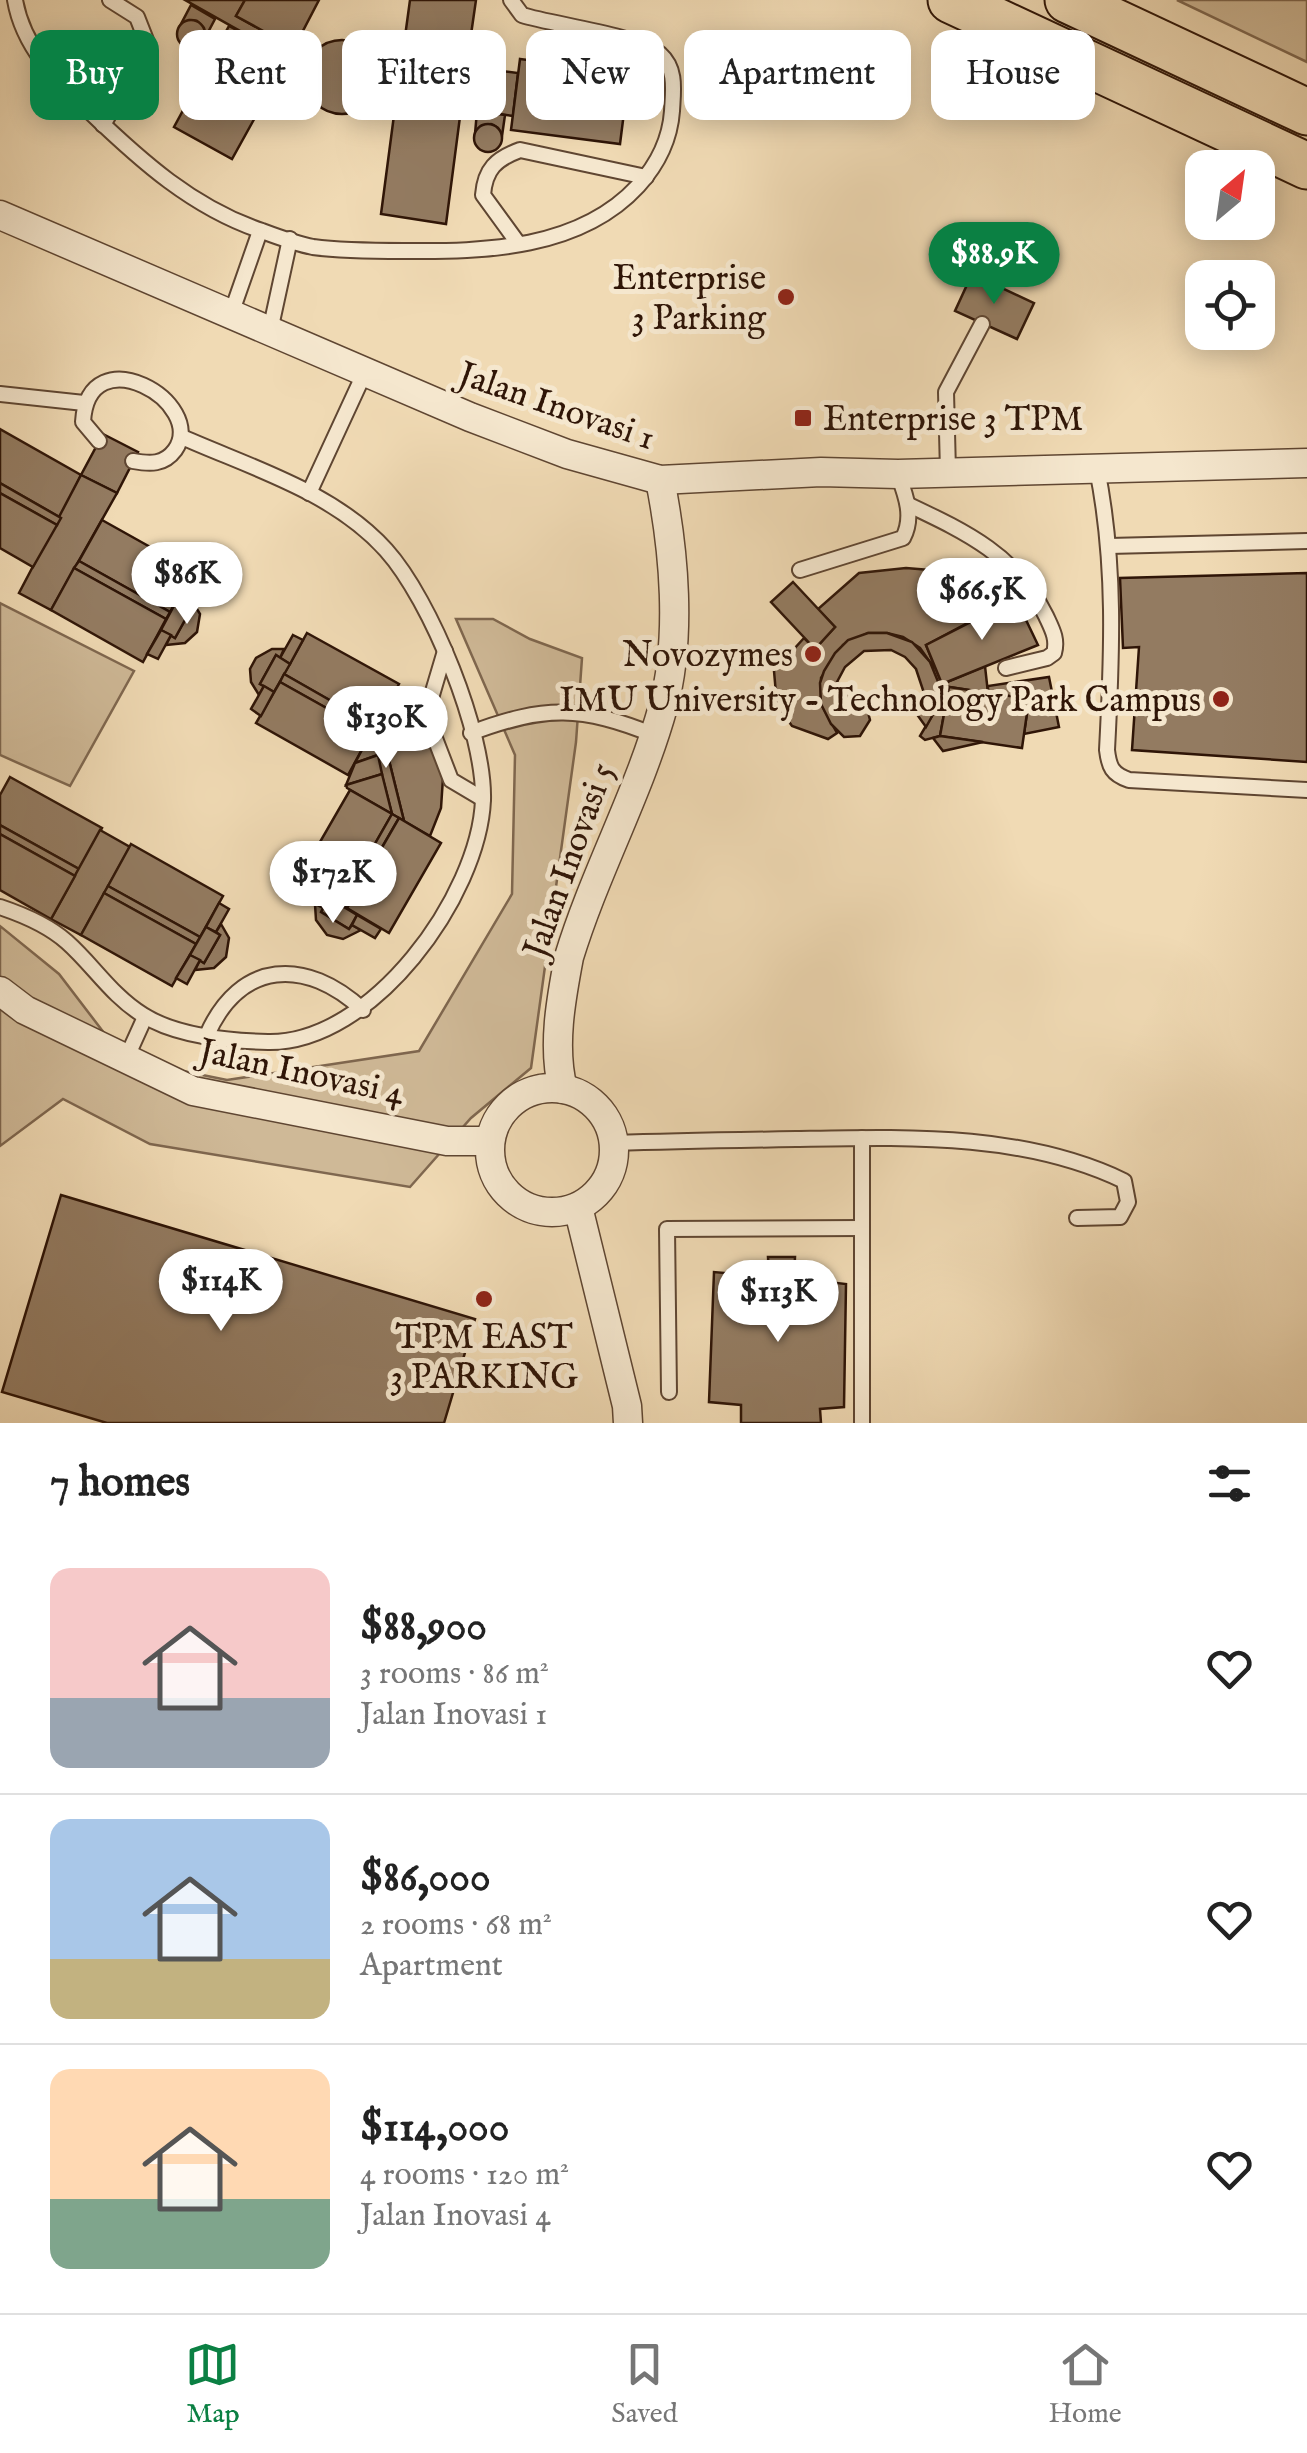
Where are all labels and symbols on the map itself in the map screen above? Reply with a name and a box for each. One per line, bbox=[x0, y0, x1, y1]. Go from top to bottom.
north arrow bbox=[1185, 150, 1275, 240]
pin: $88.9K bbox=[913, 222, 1075, 307]
place label: Enterprise 3 Parking bbox=[613, 257, 767, 342]
marker: Enterprise 3 Parking bbox=[775, 286, 797, 308]
street label: Jalan Inovasi 1 bbox=[448, 351, 660, 462]
place label: Enterprise 3 TPM bbox=[823, 398, 1083, 443]
marker: Enterprise 3 TPM bbox=[792, 407, 814, 429]
pin: $86K bbox=[128, 542, 246, 627]
pin: $66.5K bbox=[901, 558, 1063, 643]
place label: Novozymes bbox=[622, 634, 793, 679]
marker: Novozymes bbox=[802, 643, 824, 665]
place label: IMU University - Technology Park Campus bbox=[559, 679, 1201, 724]
pin: $130K bbox=[316, 686, 456, 771]
marker: IMU University - Technology Park Campus bbox=[1210, 688, 1232, 710]
street label: Jalan Inovasi 5 bbox=[513, 757, 626, 968]
pin: $172K bbox=[263, 841, 403, 926]
street label: Jalan Inovasi 4 bbox=[191, 1029, 408, 1117]
pin: $114K bbox=[151, 1249, 291, 1334]
pin: $113K bbox=[708, 1260, 848, 1345]
marker: TPM EAST 3 PARKING bbox=[473, 1288, 495, 1310]
place label: TPM EAST 3 PARKING bbox=[390, 1316, 578, 1401]

